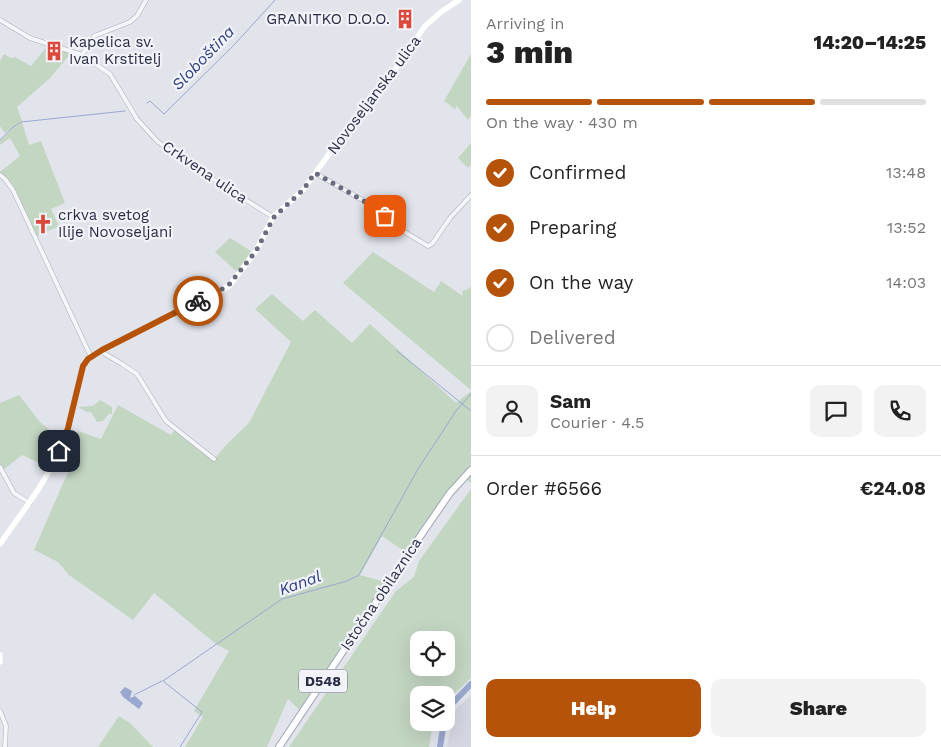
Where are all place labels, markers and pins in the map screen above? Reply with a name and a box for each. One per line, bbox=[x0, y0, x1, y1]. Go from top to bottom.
building icon: GRANITKO D.O.O. bbox=[394, 8, 416, 30]
place label: GRANITKO D.O.O. bbox=[266, 10, 390, 28]
place label: Kapelica sv. Ivan Krstitelj bbox=[69, 33, 161, 68]
building icon: Kapelica sv. Ivan Krstitelj bbox=[43, 40, 65, 62]
pin bbox=[364, 195, 406, 237]
place label: crkva svetog Ilije Novoseljani bbox=[58, 206, 172, 241]
church icon: crkva svetog Ilije Novoseljani bbox=[32, 213, 54, 235]
pin bbox=[38, 430, 80, 472]

